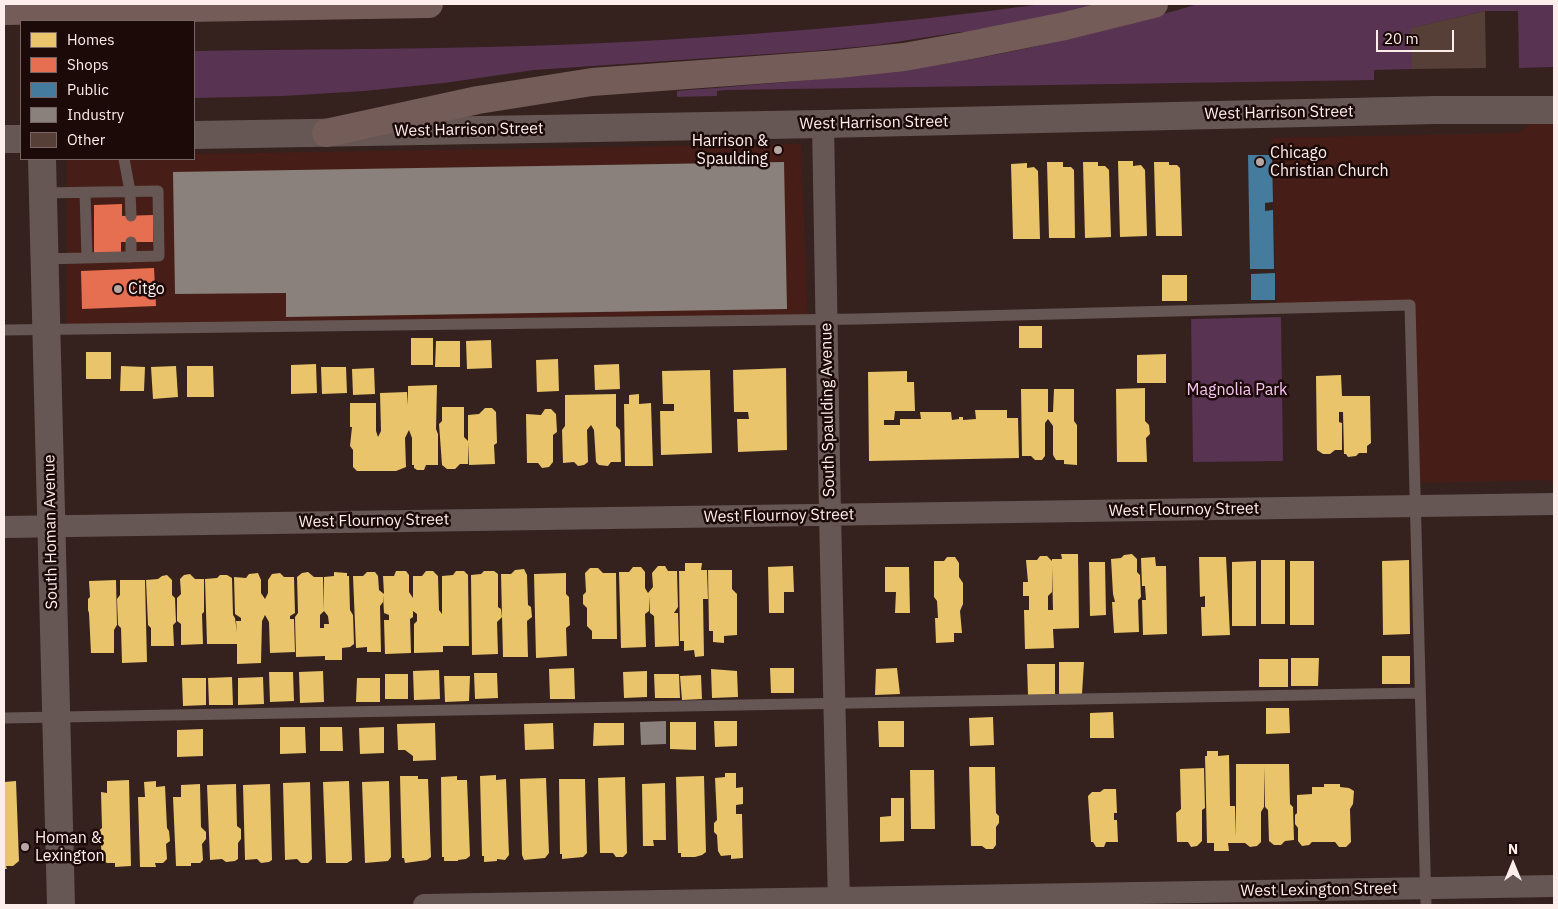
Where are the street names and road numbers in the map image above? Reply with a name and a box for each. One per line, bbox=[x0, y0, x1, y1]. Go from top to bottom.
street label: West Harrison Street bbox=[1204, 102, 1354, 124]
street label: West Harrison Street bbox=[799, 112, 949, 134]
street label: West Harrison Street bbox=[394, 119, 544, 141]
street label: South Spaulding Avenue bbox=[817, 323, 839, 497]
street label: South Homan Avenue bbox=[40, 454, 62, 610]
street label: West Flournoy Street bbox=[1108, 499, 1260, 521]
street label: West Flournoy Street bbox=[703, 505, 855, 527]
street label: West Flournoy Street bbox=[298, 510, 450, 532]
street label: West Lexington Street bbox=[1240, 879, 1398, 901]

